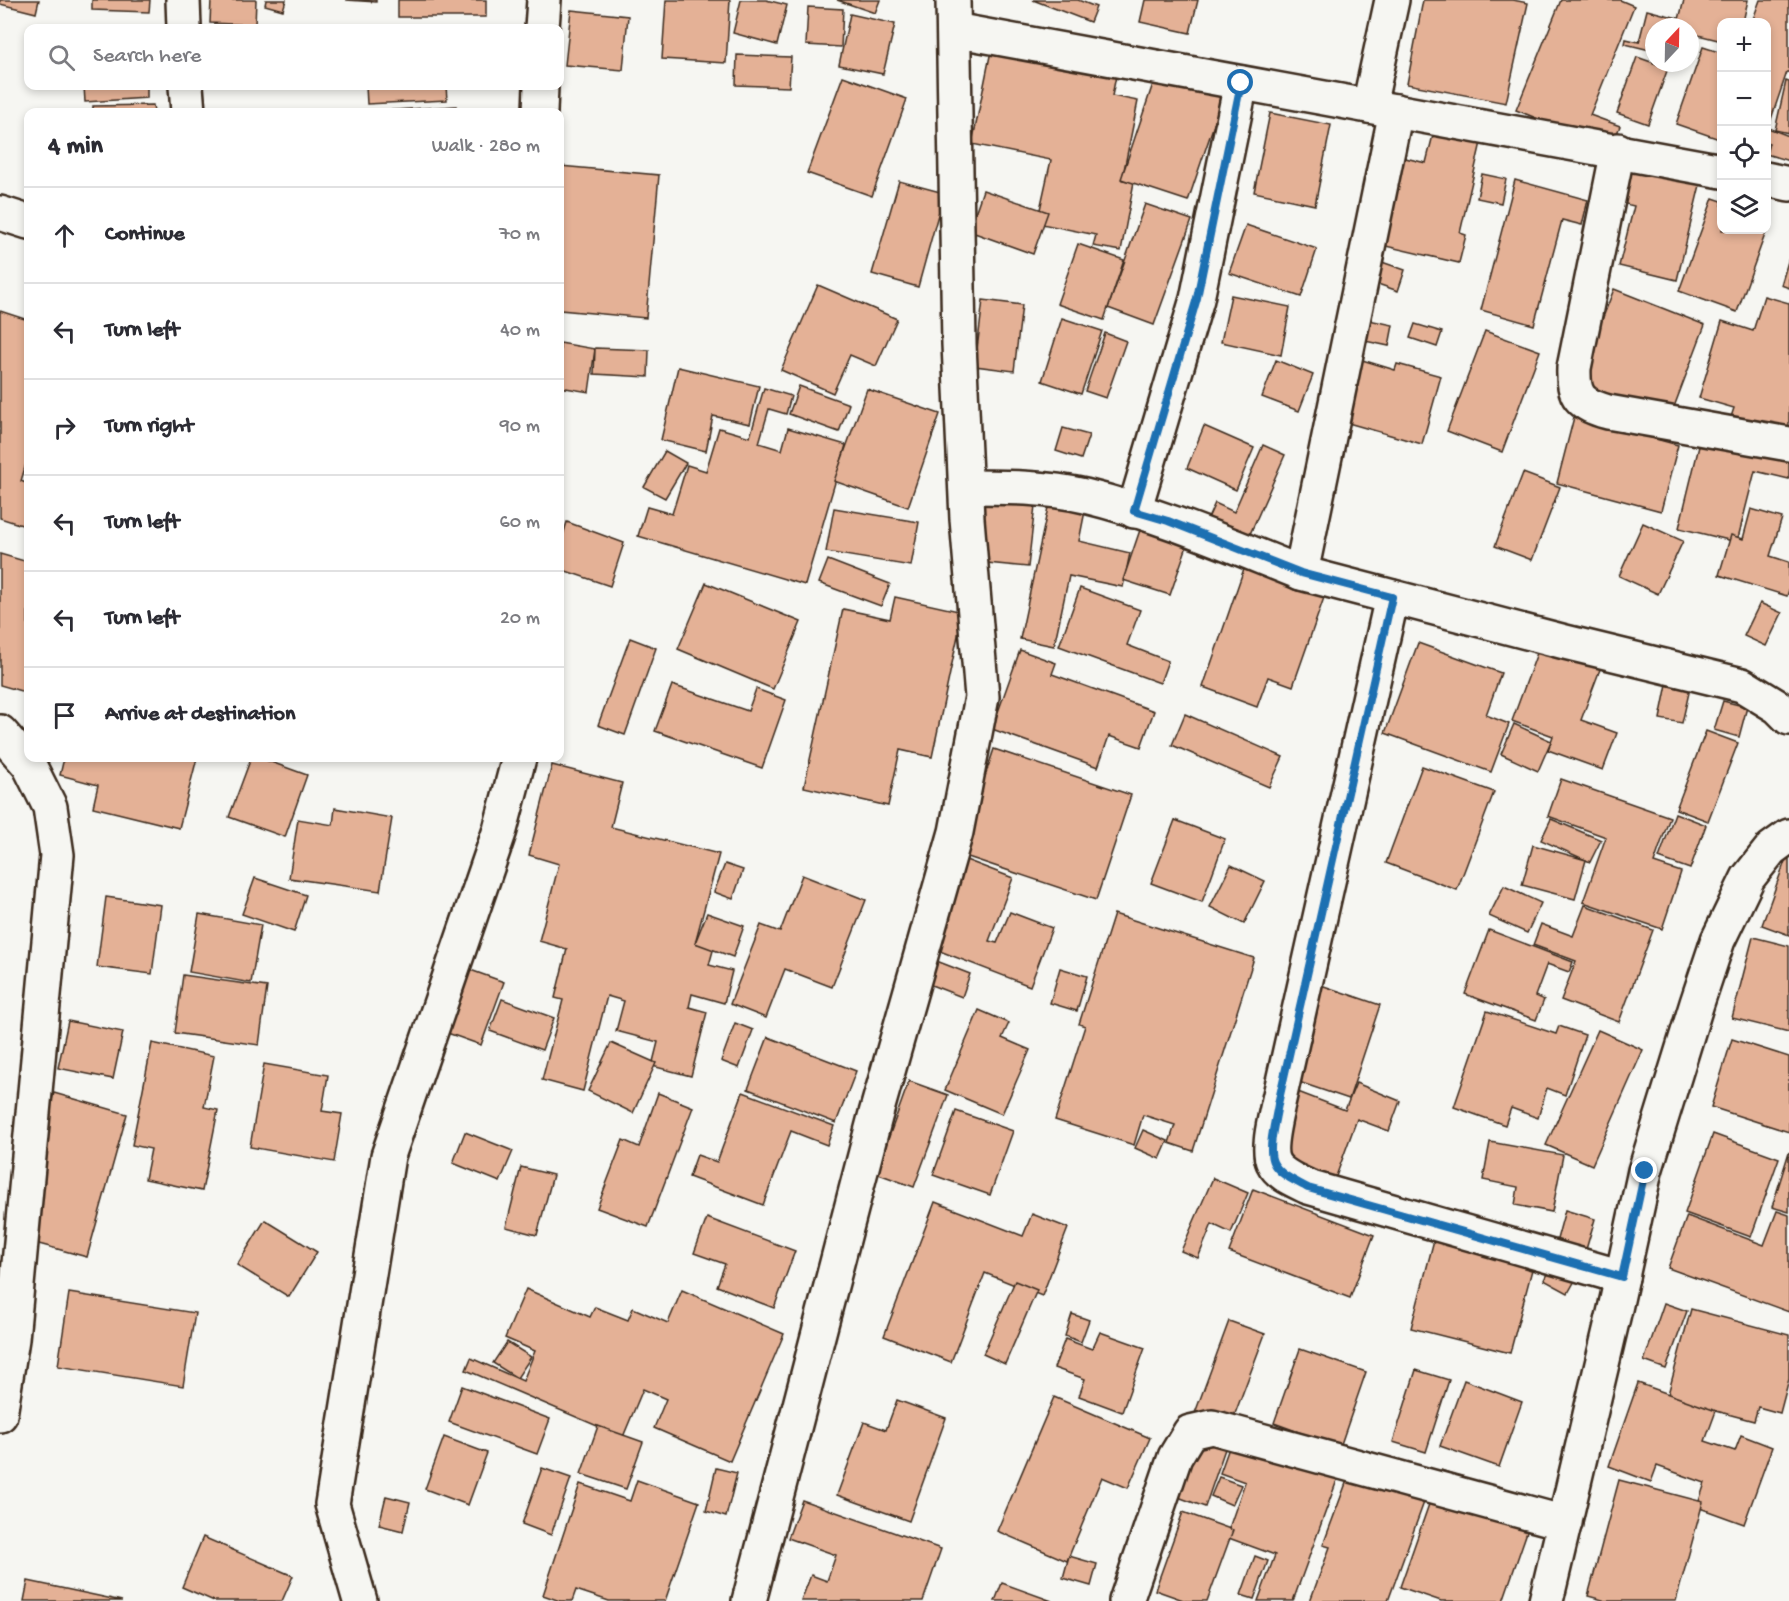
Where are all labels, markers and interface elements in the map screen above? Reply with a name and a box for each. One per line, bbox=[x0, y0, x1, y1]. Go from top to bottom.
north arrow bbox=[1645, 18, 1699, 72]
map controls bbox=[1717, 18, 1771, 234]
button: + bbox=[1717, 18, 1771, 72]
search box bbox=[24, 24, 564, 90]
icon: search bbox=[45, 41, 78, 74]
text: Search here bbox=[93, 44, 201, 70]
route start bbox=[1227, 69, 1253, 95]
button: − bbox=[1717, 72, 1771, 126]
button: locate bbox=[1717, 126, 1771, 180]
text: 4 min bbox=[48, 132, 103, 163]
text: Walk · 280 m bbox=[432, 136, 540, 159]
button: layers bbox=[1717, 180, 1771, 234]
icon: ahead bbox=[48, 219, 81, 252]
text: Continue bbox=[105, 222, 185, 248]
text: 70 m bbox=[499, 224, 540, 247]
icon: left bbox=[48, 315, 81, 348]
text: Turn left bbox=[105, 318, 179, 344]
text: 40 m bbox=[500, 320, 540, 343]
icon: right bbox=[48, 411, 81, 444]
text: Turn right bbox=[105, 414, 193, 440]
text: 90 m bbox=[500, 416, 540, 439]
icon: left bbox=[48, 507, 81, 540]
text: Turn left bbox=[105, 510, 179, 536]
text: 60 m bbox=[500, 512, 540, 535]
icon: left bbox=[48, 603, 81, 636]
text: Turn left bbox=[105, 606, 179, 632]
text: 20 m bbox=[500, 608, 540, 631]
icon: arrive bbox=[48, 699, 81, 732]
text: Arrive at destination bbox=[105, 702, 295, 728]
route end bbox=[1631, 1157, 1657, 1183]

